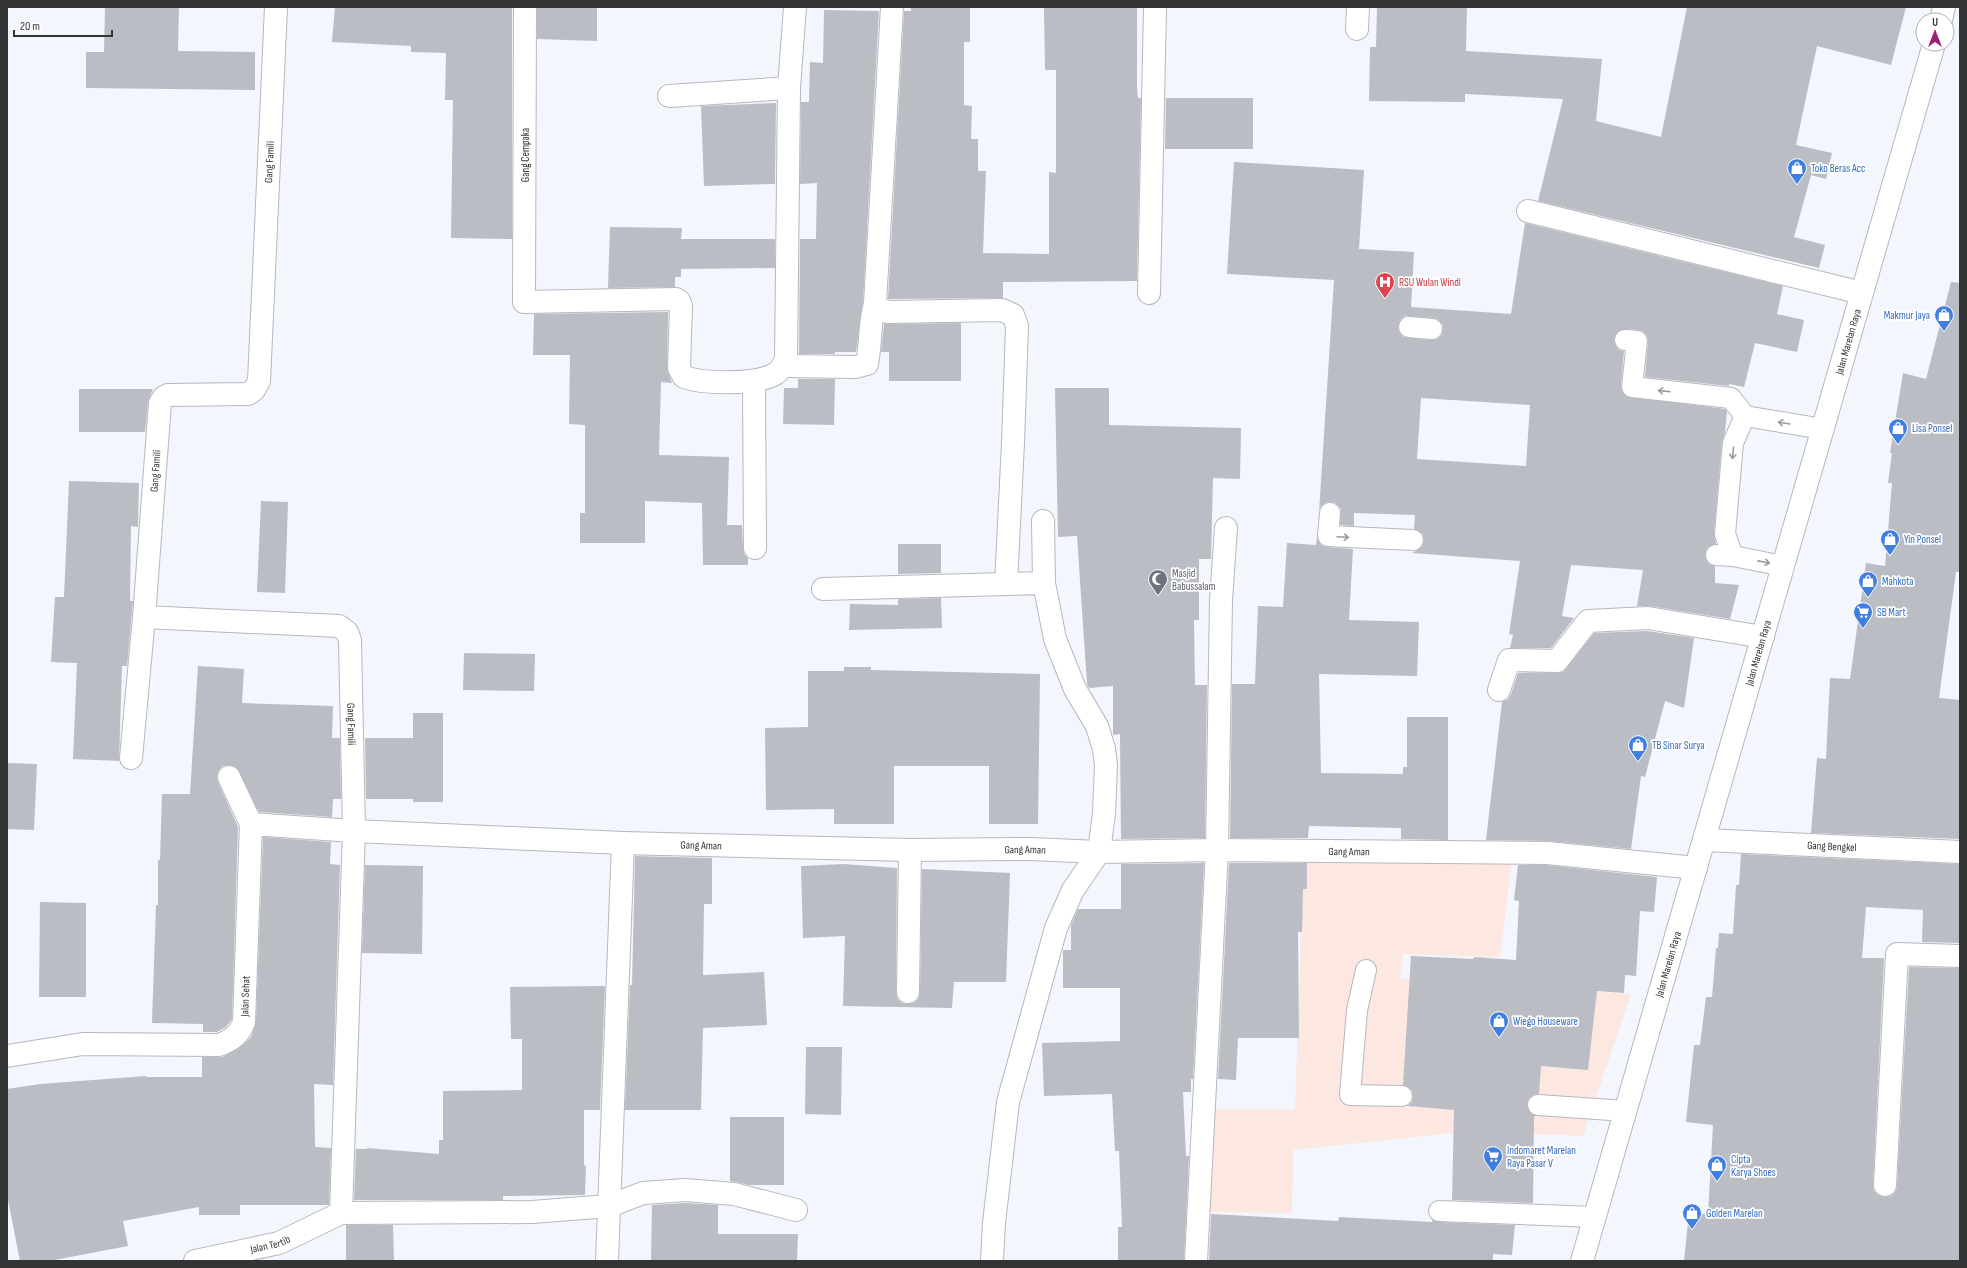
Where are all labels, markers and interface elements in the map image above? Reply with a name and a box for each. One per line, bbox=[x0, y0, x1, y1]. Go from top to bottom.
scale bar bbox=[14, 12, 112, 38]
north arrow bbox=[1915, 12, 1955, 52]
text: U bbox=[1932, 16, 1938, 29]
text: 20 m bbox=[20, 19, 40, 34]
street label: Gang Cempaka bbox=[519, 128, 532, 182]
street label: Gang Famili bbox=[262, 141, 277, 183]
shop icon: Toko Beras Acc bbox=[1786, 157, 1808, 185]
place label: Toko Beras Acc bbox=[1811, 162, 1866, 175]
hospital icon: RSU Wulan Windi bbox=[1374, 271, 1396, 299]
place label: RSU Wulan Windi bbox=[1399, 276, 1461, 289]
shop icon: Makmur Jaya bbox=[1933, 304, 1955, 332]
street label: Jalan Marelan Raya bbox=[1832, 307, 1864, 377]
place label: Makmur Jaya bbox=[1884, 309, 1930, 322]
one-way arrow bbox=[1658, 387, 1671, 394]
shop icon: Lisa Ponsel bbox=[1887, 417, 1909, 445]
one-way arrow bbox=[1778, 419, 1791, 427]
place label: Lisa Ponsel bbox=[1912, 422, 1952, 435]
one-way arrow bbox=[1729, 446, 1736, 459]
street label: Gang Famili bbox=[148, 450, 163, 493]
shop icon: Yin Ponsel bbox=[1879, 528, 1901, 556]
one-way arrow bbox=[1336, 533, 1349, 541]
place label: Yin Ponsel bbox=[1904, 533, 1941, 546]
one-way arrow bbox=[1757, 558, 1770, 566]
place label: Masjid Babussalam bbox=[1172, 567, 1216, 593]
mosque icon: Masjid Babussalam bbox=[1147, 568, 1169, 596]
shop icon: Mahkota bbox=[1857, 570, 1879, 598]
place label: Mahkota bbox=[1882, 575, 1914, 588]
supermarket icon: SB Mart bbox=[1852, 601, 1874, 629]
place label: SB Mart bbox=[1877, 606, 1906, 619]
street label: Jalan Marelan Raya bbox=[1742, 619, 1774, 688]
street label: Gang Famili bbox=[344, 703, 358, 745]
shop icon: TB Sinar Surya bbox=[1627, 734, 1649, 762]
place label: TB Sinar Surya bbox=[1652, 739, 1705, 752]
street label: Gang Aman bbox=[680, 838, 722, 852]
street label: Gang Bengkel bbox=[1807, 839, 1857, 854]
street label: Gang Aman bbox=[1004, 843, 1046, 857]
street label: Gang Aman bbox=[1328, 845, 1370, 858]
street label: Jalan Marelan Raya bbox=[1652, 930, 1684, 1000]
street label: Jalan Sehat bbox=[238, 975, 253, 1018]
shop icon: Wiego Houseware bbox=[1488, 1010, 1510, 1038]
place label: Wiego Houseware bbox=[1513, 1015, 1578, 1028]
place label: Indomaret Marelan Raya Pasar V bbox=[1507, 1144, 1576, 1170]
supermarket icon: Indomaret Marelan Raya Pasar V bbox=[1482, 1145, 1504, 1173]
place label: Cipta Karya Shoes bbox=[1731, 1153, 1776, 1179]
shop icon: Cipta Karya Shoes bbox=[1706, 1154, 1728, 1182]
shop icon: Golden Marelan bbox=[1681, 1202, 1703, 1230]
place label: Golden Marelan bbox=[1706, 1207, 1763, 1220]
street label: Jalan Tertib bbox=[248, 1232, 293, 1256]

